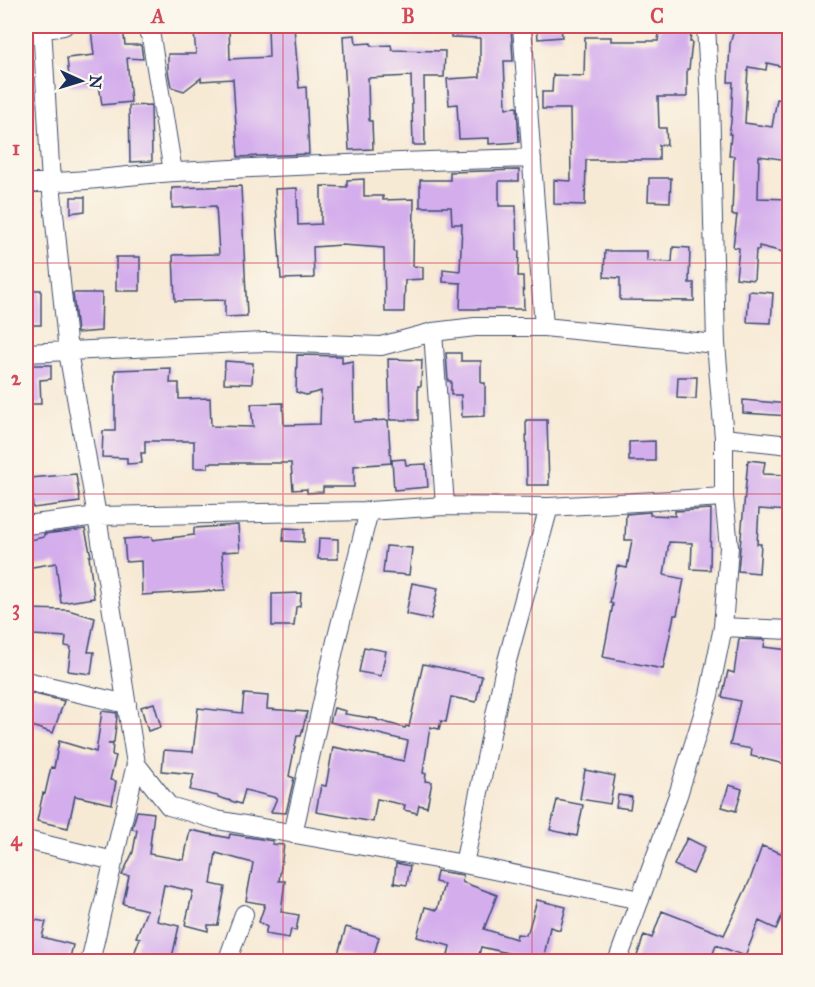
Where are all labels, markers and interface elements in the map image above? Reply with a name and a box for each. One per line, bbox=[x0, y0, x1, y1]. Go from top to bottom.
text: A bbox=[149, 4, 165, 28]
text: B bbox=[401, 4, 415, 28]
text: C bbox=[650, 4, 664, 28]
north arrow bbox=[51, 51, 111, 111]
text: N bbox=[85, 75, 105, 90]
text: 1 bbox=[12, 136, 20, 160]
text: 2 bbox=[11, 366, 22, 390]
text: 3 bbox=[12, 596, 20, 621]
text: 4 bbox=[10, 827, 22, 852]

